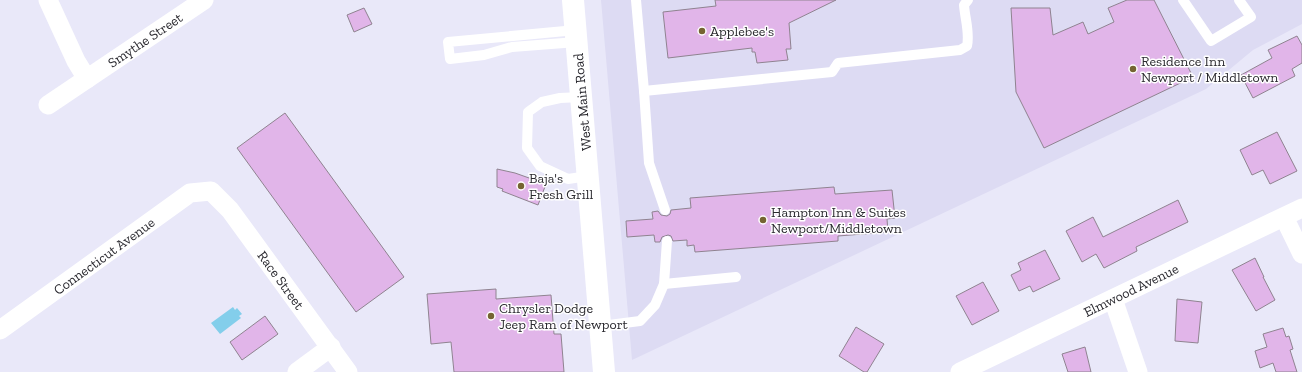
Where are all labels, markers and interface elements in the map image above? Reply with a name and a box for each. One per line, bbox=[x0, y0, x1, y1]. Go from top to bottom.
street label: Smythe Street bbox=[105, 9, 186, 72]
place label: Applebee's bbox=[710, 23, 774, 40]
marker: Applebee's bbox=[697, 26, 707, 36]
street label: West Main Road bbox=[570, 52, 595, 151]
place label: Residence Inn Newport / Middletown bbox=[1141, 53, 1278, 86]
marker: Residence Inn Newport / Middletown bbox=[1128, 64, 1138, 74]
place label: Baja's Fresh Grill bbox=[529, 170, 593, 203]
marker: Baja's Fresh Grill bbox=[516, 181, 526, 191]
place label: Hampton Inn & Suites Newport/Middletown bbox=[771, 204, 906, 237]
street label: Connecticut Avenue bbox=[50, 214, 159, 299]
marker: Hampton Inn & Suites Newport/Middletown bbox=[758, 215, 768, 225]
street label: Race Street bbox=[254, 248, 308, 314]
street label: Elmwood Avenue bbox=[1081, 260, 1182, 321]
place label: Chrysler Dodge Jeep Ram of Newport bbox=[499, 300, 629, 333]
marker: Chrysler Dodge Jeep Ram of Newport bbox=[486, 311, 496, 321]

